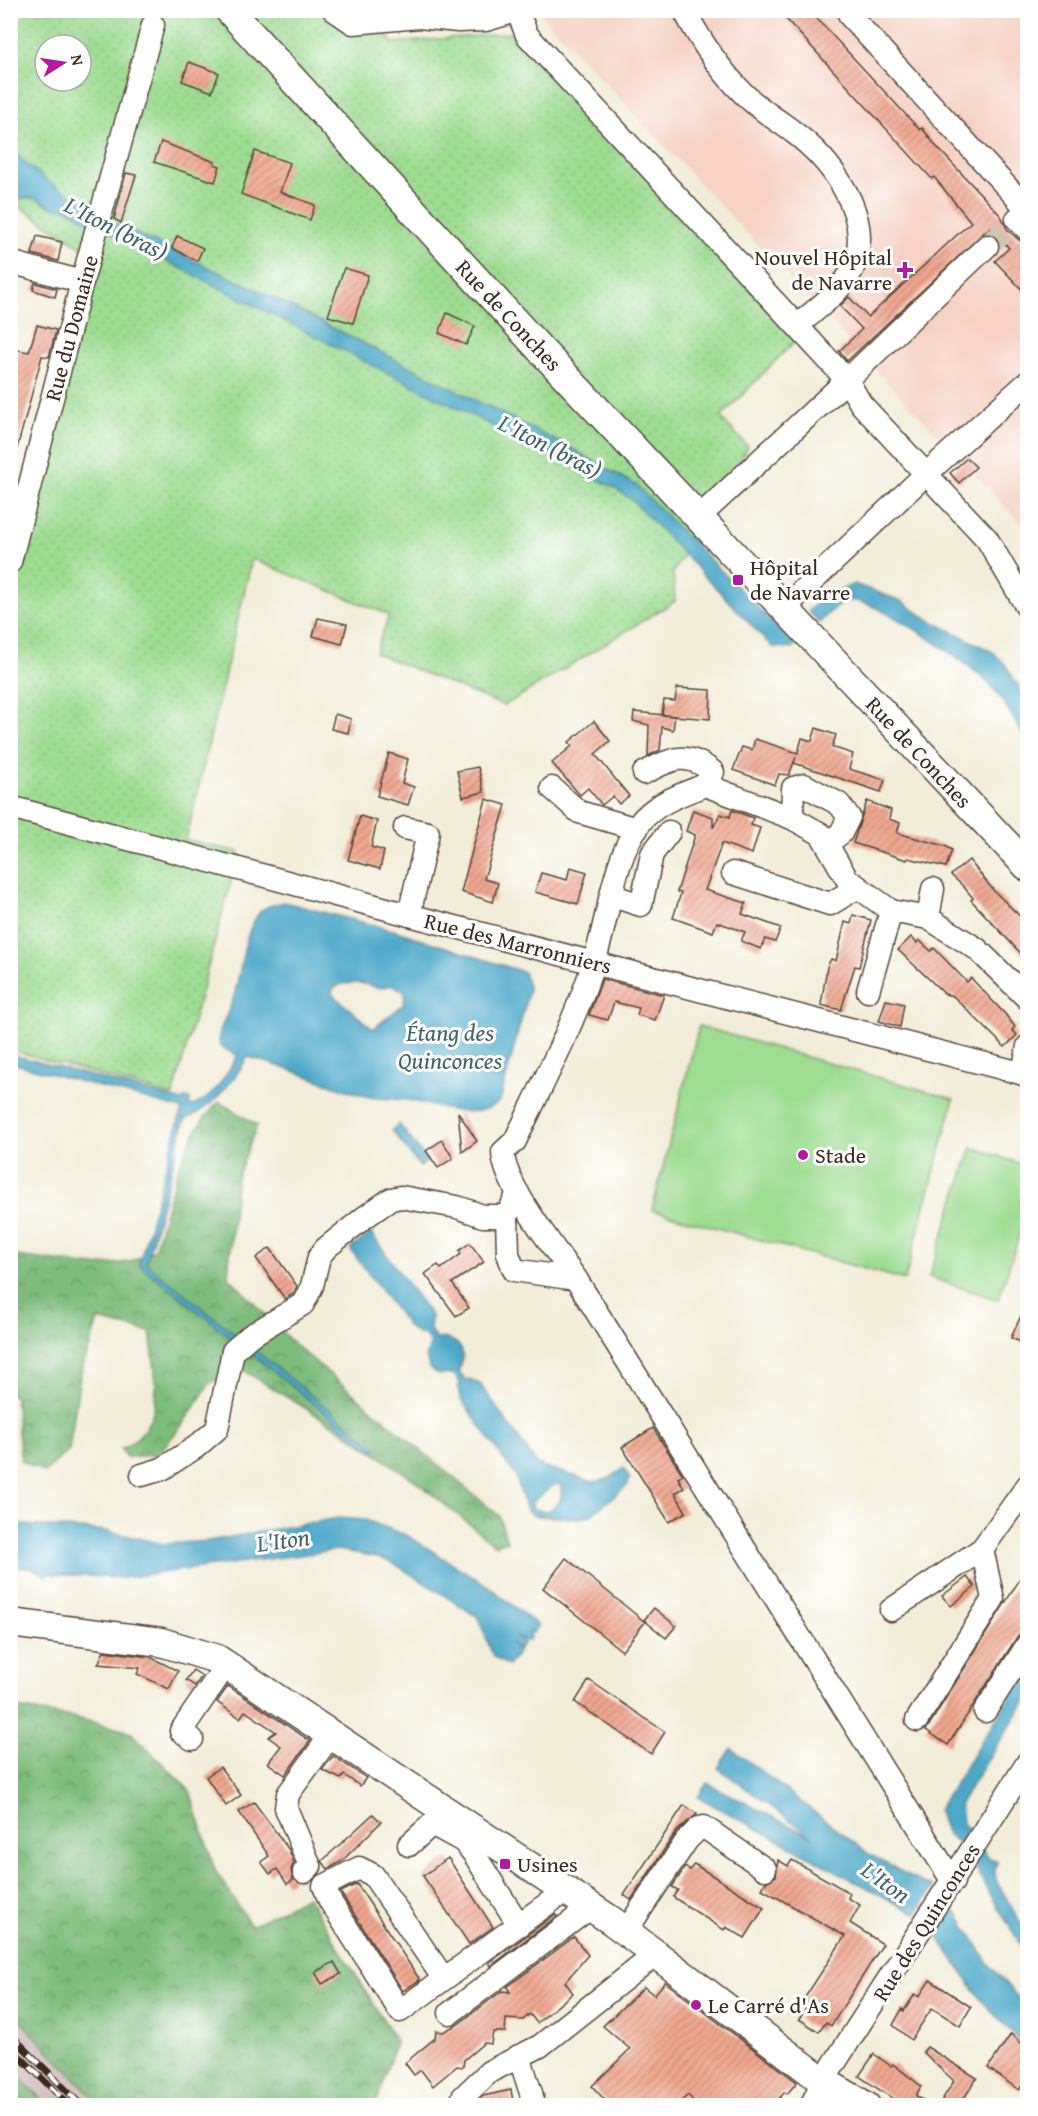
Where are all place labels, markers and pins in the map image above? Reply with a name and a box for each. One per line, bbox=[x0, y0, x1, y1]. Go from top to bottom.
place label: Nouvel Hôpital de Navarre bbox=[755, 241, 892, 298]
marker: Nouvel Hôpital de Navarre bbox=[896, 261, 914, 279]
place label: Hôpital de Navarre bbox=[750, 551, 850, 608]
marker: Hôpital de Navarre bbox=[731, 573, 745, 587]
place label: Stade bbox=[815, 1139, 866, 1171]
marker: Stade bbox=[796, 1148, 810, 1162]
place label: Usines bbox=[517, 1848, 578, 1880]
marker: Usines bbox=[498, 1857, 512, 1871]
place label: Le Carré d'As bbox=[708, 1989, 829, 2021]
marker: Le Carré d'As bbox=[689, 1998, 703, 2012]

